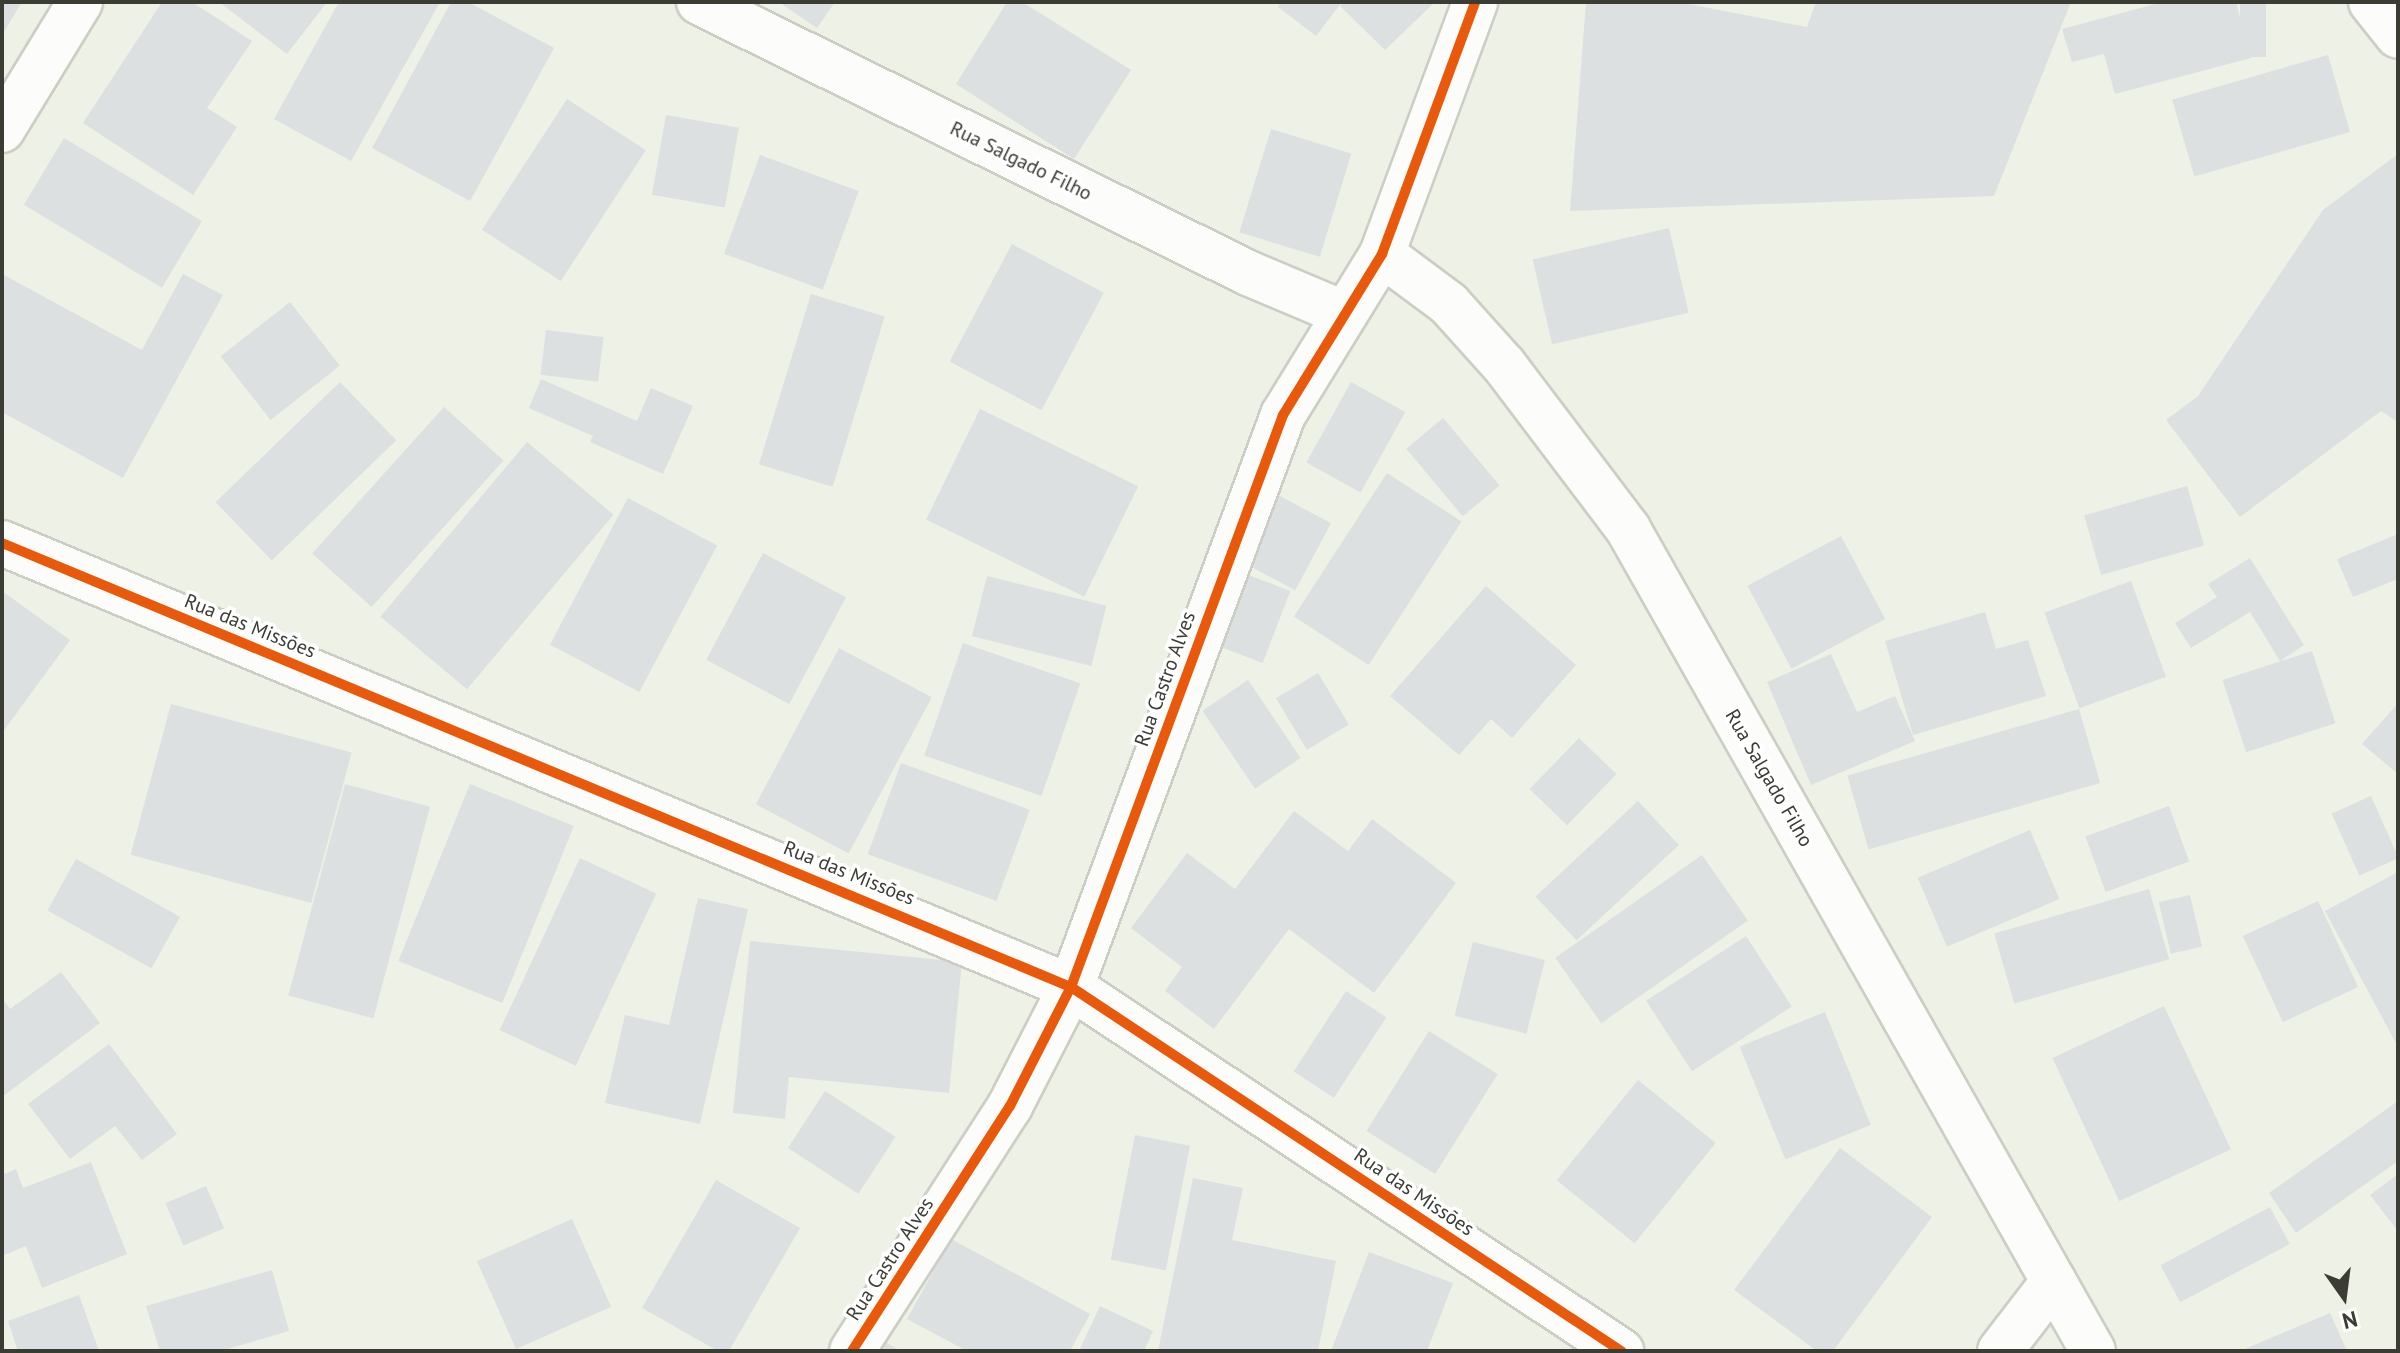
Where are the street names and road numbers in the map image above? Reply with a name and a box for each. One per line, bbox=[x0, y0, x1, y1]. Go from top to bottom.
street label: Rua Salgado Filho bbox=[946, 116, 1096, 206]
street label: Rua das Missões bbox=[181, 589, 319, 663]
street label: Rua Castro Alves bbox=[1129, 608, 1201, 750]
street label: Rua Salgado Filho bbox=[1720, 705, 1818, 851]
street label: Rua das Missões bbox=[780, 836, 918, 910]
street label: Rua das Missões bbox=[1349, 1143, 1479, 1241]
street label: Rua Castro Alves bbox=[841, 1193, 939, 1325]

